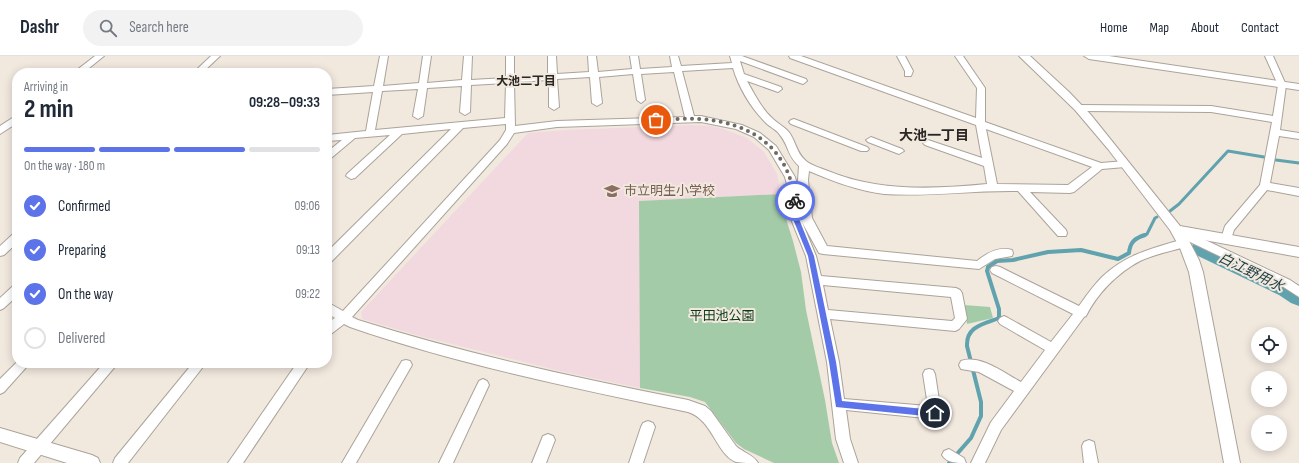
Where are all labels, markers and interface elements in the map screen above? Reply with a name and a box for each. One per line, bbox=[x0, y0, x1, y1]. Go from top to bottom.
search box bbox=[83, 10, 363, 46]
text: Dashr bbox=[20, 16, 59, 39]
icon: search bbox=[97, 17, 119, 39]
text: Search here bbox=[129, 18, 189, 37]
text: Home bbox=[1100, 19, 1128, 36]
text: Map bbox=[1150, 19, 1169, 36]
text: About bbox=[1191, 19, 1219, 36]
text: Contact bbox=[1241, 19, 1279, 36]
district label: 大池二丁目 bbox=[496, 74, 556, 89]
text: Arriving in bbox=[24, 79, 68, 95]
text: 09:28–09:33 bbox=[249, 93, 320, 112]
text: 2 min bbox=[24, 94, 74, 125]
pin bbox=[639, 103, 673, 137]
icon: bag bbox=[645, 109, 667, 131]
district label: 大池一丁目 bbox=[899, 127, 969, 144]
text: On the way · 180 m bbox=[24, 158, 105, 174]
courier bbox=[775, 181, 815, 221]
school or university icon: 市立明生小学校 bbox=[603, 182, 621, 200]
place label: 市立明生小学校 bbox=[624, 183, 715, 199]
icon: bike bbox=[784, 190, 806, 212]
icon: check bbox=[24, 195, 46, 217]
text: Confirmed bbox=[58, 197, 111, 216]
text: 09:06 bbox=[295, 198, 320, 214]
icon: check bbox=[24, 239, 46, 261]
text: Preparing bbox=[58, 241, 106, 260]
text: 09:13 bbox=[296, 242, 320, 258]
water label: 白江野用水 bbox=[1216, 249, 1288, 296]
icon: check bbox=[24, 283, 46, 305]
text: On the way bbox=[58, 285, 113, 304]
text: 09:22 bbox=[295, 286, 320, 302]
park label: 平田池公園 bbox=[689, 308, 755, 324]
map controls bbox=[1251, 327, 1287, 451]
button: locate bbox=[1251, 327, 1287, 363]
text: Delivered bbox=[58, 329, 105, 348]
button: + bbox=[1251, 371, 1287, 407]
pin bbox=[918, 396, 952, 430]
icon: home bbox=[924, 402, 946, 424]
button: − bbox=[1251, 415, 1287, 451]

